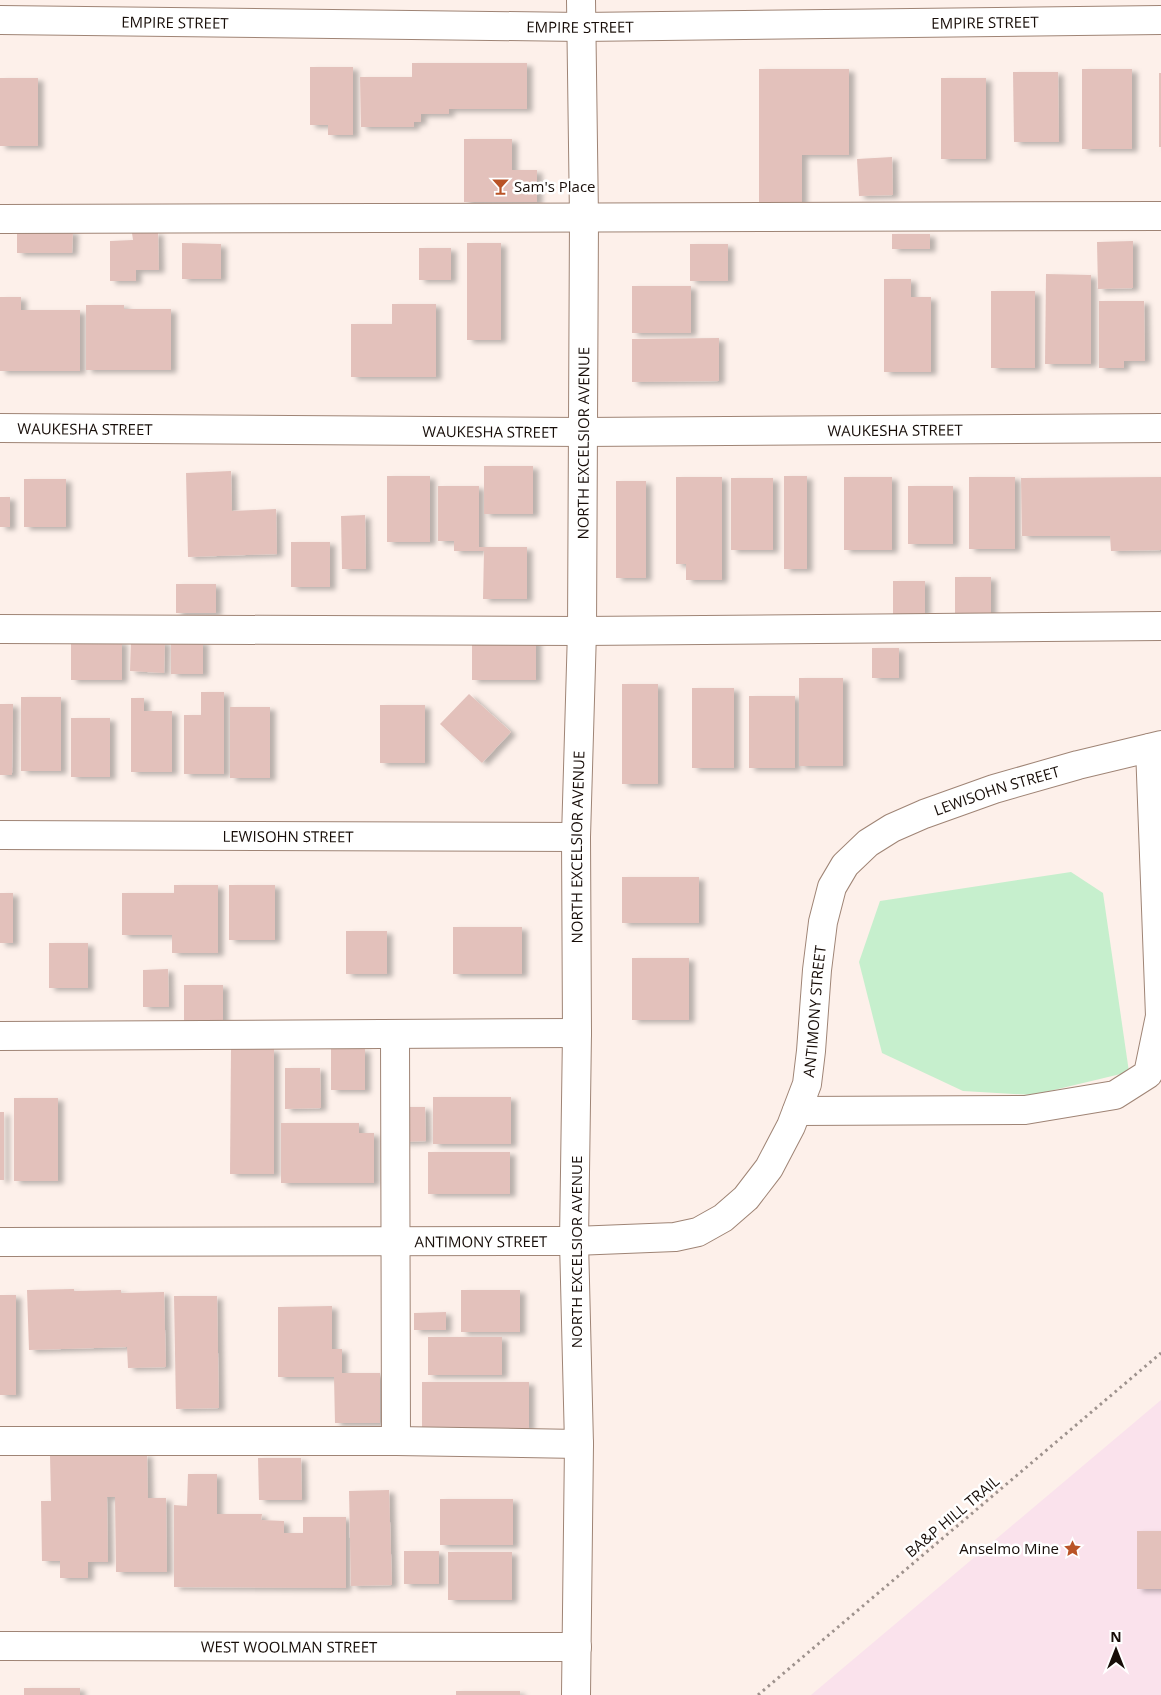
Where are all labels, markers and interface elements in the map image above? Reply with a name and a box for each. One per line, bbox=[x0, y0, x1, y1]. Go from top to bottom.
street label: EMPIRE STREET bbox=[121, 11, 229, 33]
street label: EMPIRE STREET bbox=[931, 11, 1039, 33]
street label: EMPIRE STREET bbox=[526, 16, 634, 37]
bar icon: Sam's Place bbox=[490, 176, 510, 196]
place label: Sam's Place bbox=[514, 176, 596, 196]
street label: NORTH EXCELSIOR AVENUE bbox=[572, 347, 593, 540]
street label: WAUKESHA STREET bbox=[17, 418, 153, 439]
street label: WAUKESHA STREET bbox=[827, 419, 963, 440]
street label: WAUKESHA STREET bbox=[422, 421, 558, 442]
street label: NORTH EXCELSIOR AVENUE bbox=[566, 750, 589, 944]
street label: LEWISOHN STREET bbox=[931, 761, 1063, 820]
street label: LEWISOHN STREET bbox=[222, 826, 354, 846]
street label: ANTIMONY STREET bbox=[798, 943, 830, 1079]
street label: NORTH EXCELSIOR AVENUE bbox=[566, 1156, 586, 1348]
street label: ANTIMONY STREET bbox=[415, 1231, 548, 1251]
street label: BA&P HILL TRAIL bbox=[901, 1471, 1003, 1561]
place label: Anselmo Mine bbox=[959, 1538, 1059, 1558]
place icon: Anselmo Mine bbox=[1063, 1538, 1083, 1558]
north arrow bbox=[1091, 1625, 1141, 1675]
text: N bbox=[1110, 1627, 1122, 1646]
street label: WEST WOOLMAN STREET bbox=[201, 1636, 378, 1657]

